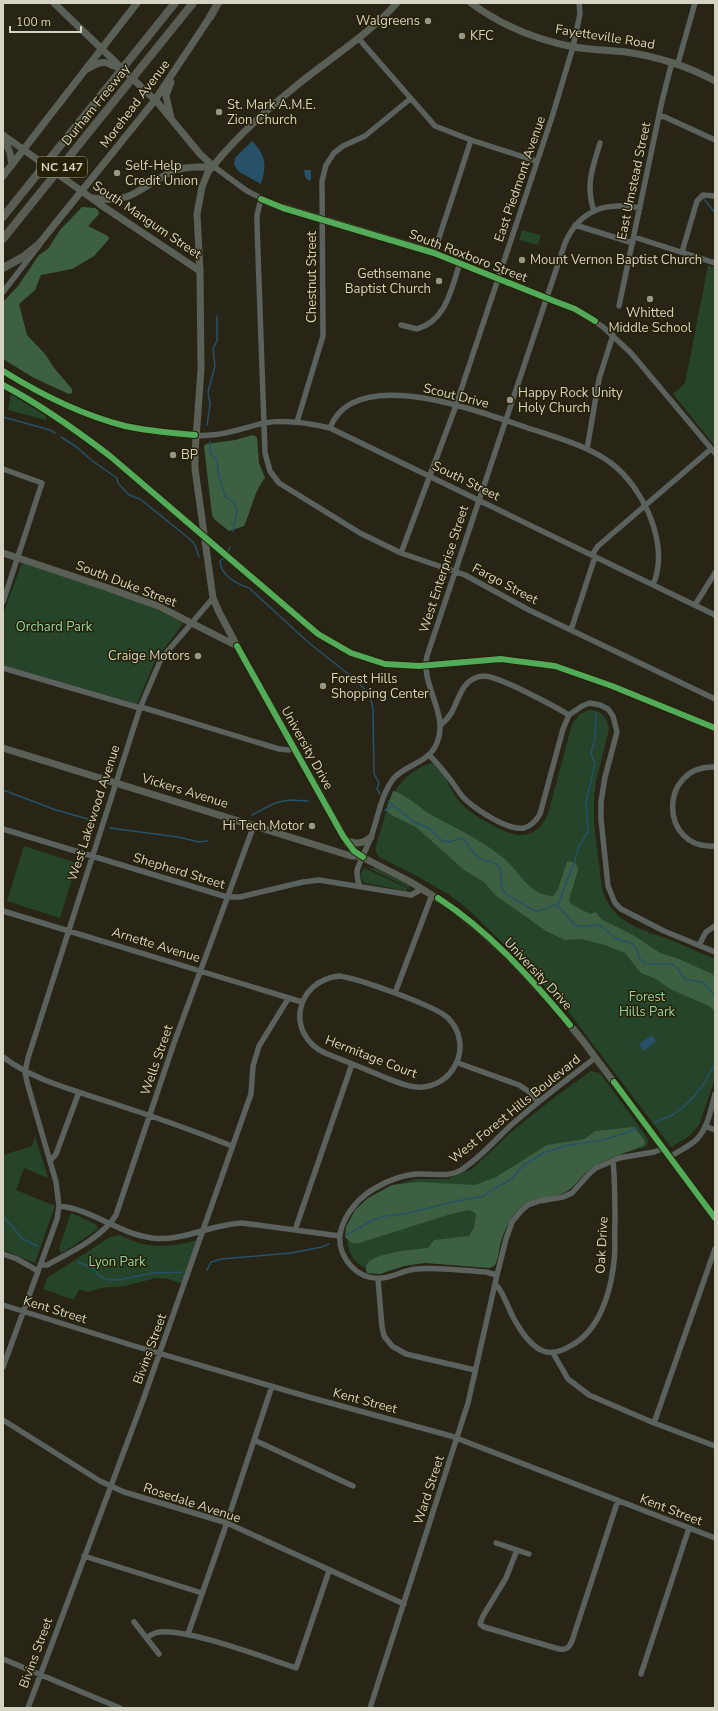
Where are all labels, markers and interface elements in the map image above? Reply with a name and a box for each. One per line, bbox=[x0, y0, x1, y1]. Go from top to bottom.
scale bar bbox=[10, 8, 81, 34]
place label: Walgreens bbox=[356, 12, 420, 30]
text: 100 m bbox=[16, 14, 51, 30]
marker: Walgreens bbox=[423, 16, 433, 26]
street label: Fayetteville Road bbox=[554, 20, 656, 54]
place label: KFC bbox=[470, 27, 494, 45]
marker: KFC bbox=[457, 31, 467, 41]
street label: Morehead Avenue bbox=[96, 56, 174, 152]
street label: Durham Freeway bbox=[58, 60, 135, 150]
place label: St. Mark A.M.E. Zion Church bbox=[227, 96, 316, 129]
marker: St. Mark A.M.E. Zion Church bbox=[214, 107, 224, 117]
street label: East Piedmont Avenue bbox=[490, 114, 550, 244]
street label: East Umstead Street bbox=[613, 120, 655, 242]
road number: NC 147 bbox=[37, 157, 87, 177]
place label: Self-Help Credit Union bbox=[125, 157, 198, 190]
marker: Self-Help Credit Union bbox=[112, 168, 122, 178]
street label: South Mangum Street bbox=[89, 177, 205, 264]
street label: South Roxboro Street bbox=[406, 225, 530, 287]
street label: Chestnut Street bbox=[303, 231, 321, 323]
place label: Mount Vernon Baptist Church bbox=[530, 251, 702, 269]
marker: Mount Vernon Baptist Church bbox=[517, 255, 527, 265]
place label: Gethsemane Baptist Church bbox=[345, 265, 431, 298]
marker: Gethsemane Baptist Church bbox=[434, 276, 444, 286]
marker: Whitted Middle School bbox=[645, 294, 655, 304]
place label: Whitted Middle School bbox=[608, 304, 692, 337]
street label: Scout Drive bbox=[421, 379, 491, 413]
place label: Happy Rock Unity Holy Church bbox=[518, 384, 623, 417]
marker: Happy Rock Unity Holy Church bbox=[505, 395, 515, 405]
place label: BP bbox=[181, 446, 198, 464]
marker: BP bbox=[168, 450, 178, 460]
street label: South Street bbox=[429, 457, 503, 505]
street label: West Enterprise Street bbox=[415, 503, 473, 635]
street label: South Duke Street bbox=[73, 556, 179, 612]
street label: Fargo Street bbox=[469, 559, 541, 609]
park label: Orchard Park bbox=[16, 618, 93, 636]
place label: Craige Motors bbox=[108, 647, 190, 665]
marker: Craige Motors bbox=[193, 651, 203, 661]
place label: Forest Hills Shopping Center bbox=[331, 670, 429, 703]
marker: Forest Hills Shopping Center bbox=[318, 681, 328, 691]
street label: University Drive bbox=[277, 703, 337, 793]
street label: West Lakewood Avenue bbox=[63, 743, 125, 883]
street label: Vickers Avenue bbox=[139, 769, 231, 813]
place label: Hi Tech Motor bbox=[223, 817, 304, 835]
marker: Hi Tech Motor bbox=[307, 821, 317, 831]
street label: Shepherd Street bbox=[131, 848, 228, 894]
street label: Arnette Avenue bbox=[109, 923, 203, 967]
street label: University Drive bbox=[500, 934, 576, 1014]
park label: Forest Hills Park bbox=[619, 988, 676, 1021]
street label: Wells Street bbox=[137, 1022, 178, 1098]
street label: Hermitage Court bbox=[322, 1031, 420, 1083]
street label: West Forest Hills Boulevard bbox=[446, 1050, 584, 1168]
street label: Oak Drive bbox=[592, 1216, 612, 1274]
park label: Lyon Park bbox=[88, 1253, 146, 1271]
street label: Kent Street bbox=[21, 1292, 89, 1328]
street label: Bivins Street bbox=[129, 1311, 171, 1387]
street label: Kent Street bbox=[331, 1384, 399, 1418]
street label: Ward Street bbox=[409, 1453, 449, 1527]
street label: Rosedale Avenue bbox=[141, 1479, 243, 1527]
street label: Kent Street bbox=[637, 1490, 705, 1530]
street label: Bivins Street bbox=[15, 1615, 57, 1691]

